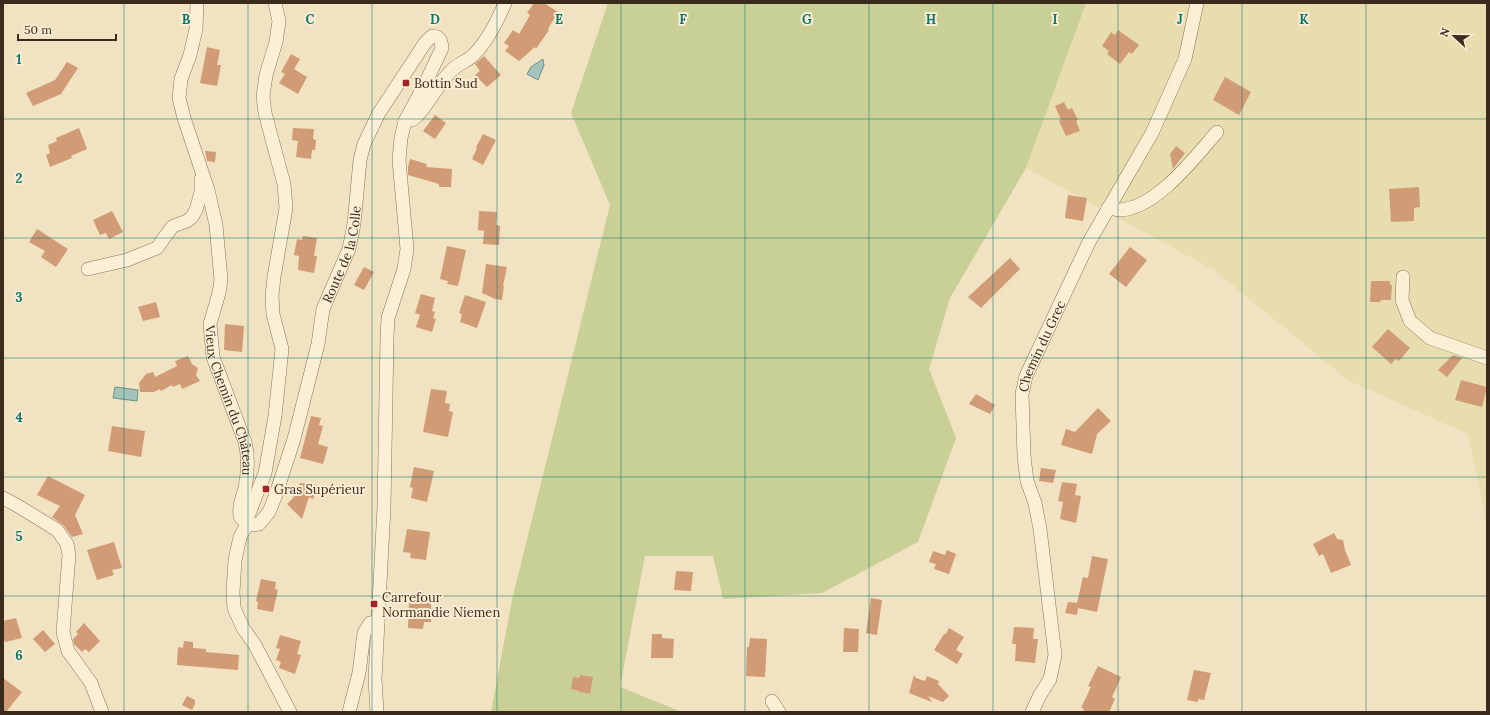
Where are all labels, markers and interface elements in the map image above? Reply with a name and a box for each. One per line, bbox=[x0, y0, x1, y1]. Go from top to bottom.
text: B bbox=[182, 11, 191, 28]
text: C bbox=[306, 11, 315, 28]
text: D bbox=[430, 11, 440, 28]
text: E bbox=[555, 11, 563, 28]
text: F bbox=[679, 11, 687, 28]
text: G bbox=[802, 11, 812, 28]
text: H bbox=[926, 11, 936, 28]
text: I bbox=[1052, 11, 1058, 28]
text: J bbox=[1177, 11, 1183, 28]
text: K bbox=[1299, 11, 1309, 28]
scale bar bbox=[18, 16, 116, 42]
north arrow bbox=[1434, 16, 1474, 56]
text: 50 m bbox=[24, 22, 52, 37]
text: N bbox=[1437, 25, 1453, 39]
text: 1 bbox=[16, 51, 22, 68]
place label: Bottin Sud bbox=[414, 75, 478, 92]
marker: Bottin Sud bbox=[401, 78, 411, 88]
text: 2 bbox=[16, 170, 23, 187]
street label: Route de la Colle bbox=[319, 205, 365, 306]
text: 3 bbox=[15, 289, 23, 306]
street label: Chemin du Grec bbox=[1015, 298, 1069, 394]
street label: Vieux Chemin du Château bbox=[201, 323, 256, 476]
text: 4 bbox=[15, 409, 23, 426]
place label: Gras Supérieur bbox=[274, 481, 366, 498]
marker: Gras Supérieur bbox=[261, 484, 271, 494]
text: 5 bbox=[15, 528, 23, 545]
place label: Carrefour Normandie Niemen bbox=[382, 589, 500, 621]
marker: Carrefour Normandie Niemen bbox=[369, 599, 379, 609]
text: 6 bbox=[15, 647, 23, 664]

